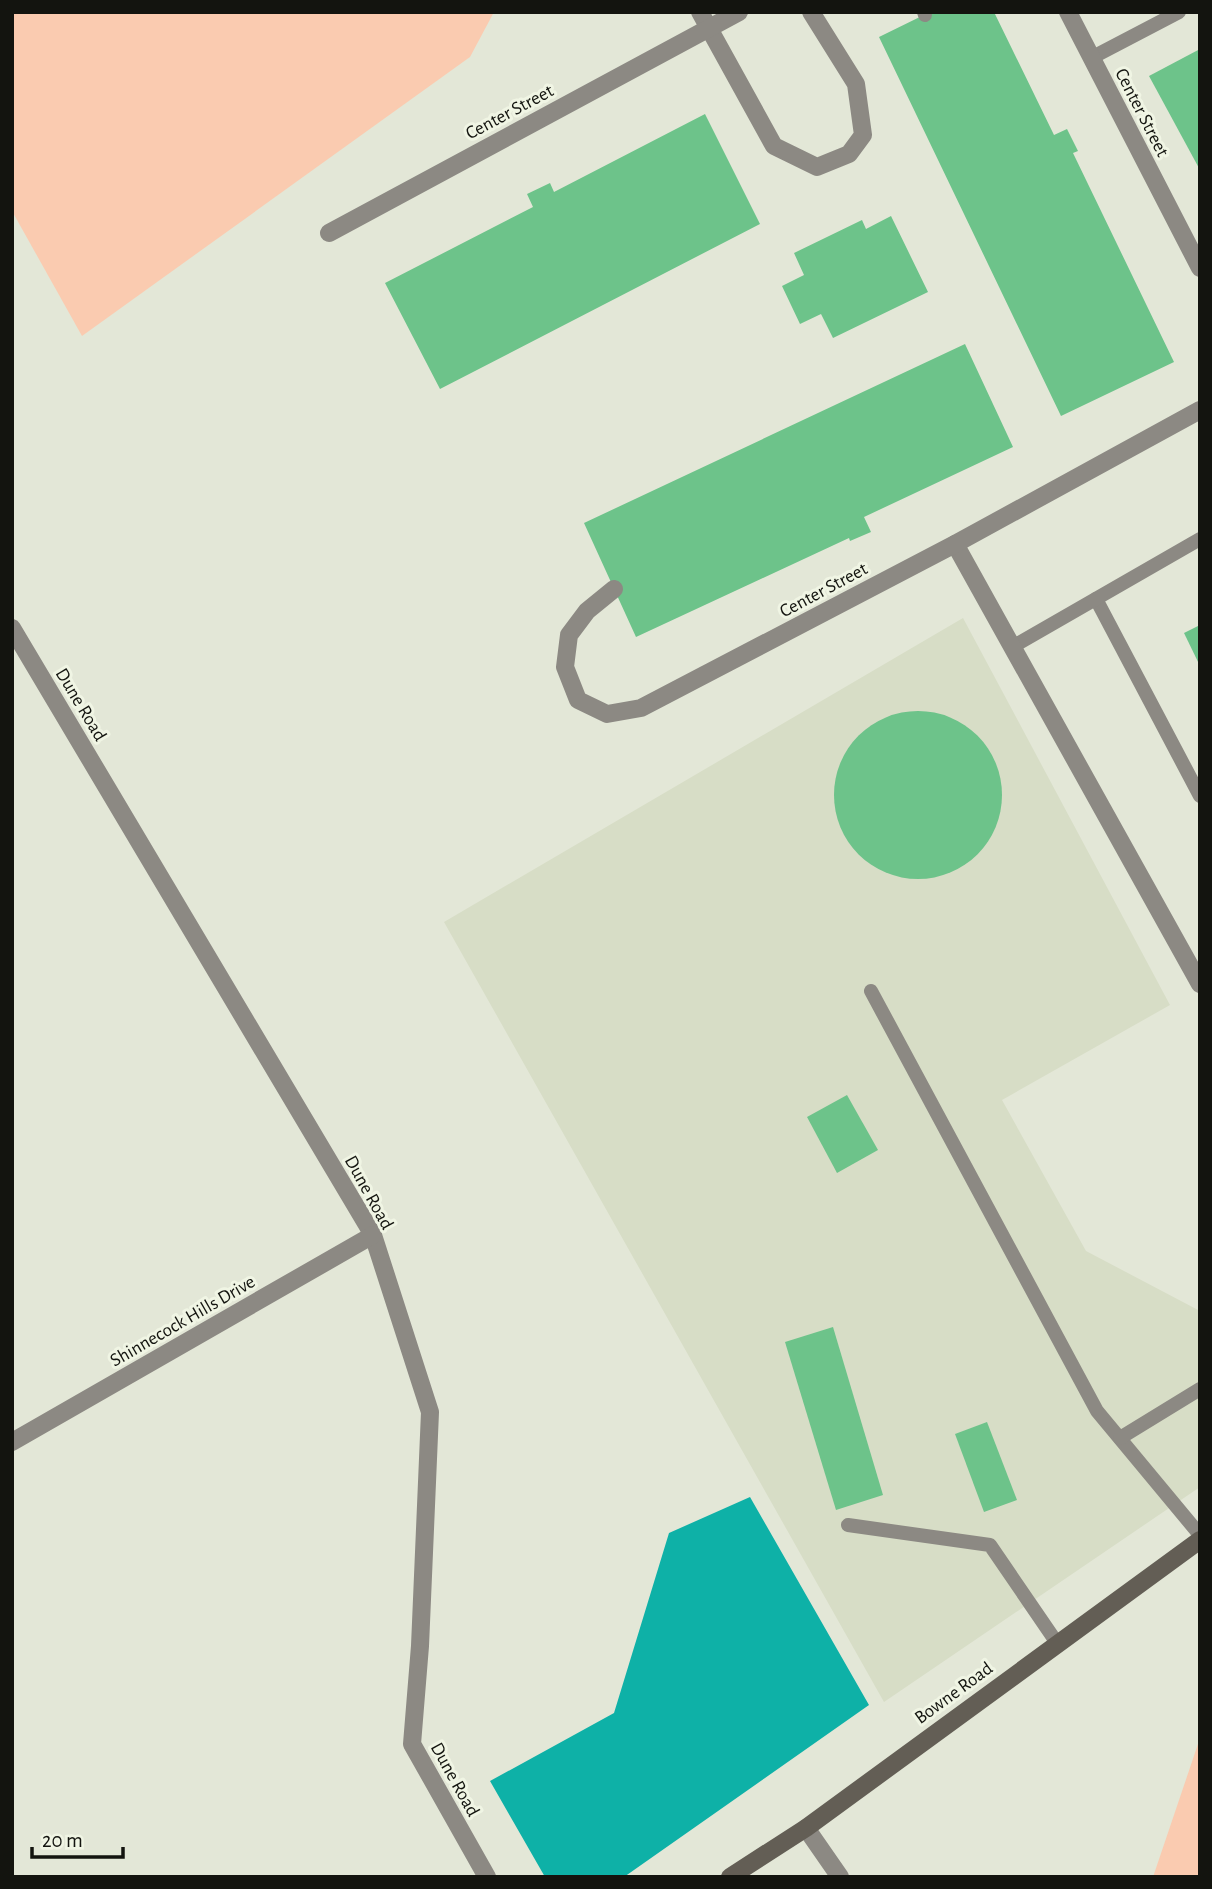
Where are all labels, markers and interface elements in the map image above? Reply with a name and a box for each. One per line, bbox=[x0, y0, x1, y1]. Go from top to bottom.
street label: Center Street bbox=[1111, 65, 1172, 160]
street label: Center Street bbox=[463, 81, 557, 143]
street label: Center Street bbox=[777, 559, 871, 621]
street label: Dune Road bbox=[52, 665, 110, 745]
street label: Dune Road bbox=[341, 1153, 397, 1233]
street label: Shinnecock Hills Drive bbox=[107, 1272, 258, 1370]
street label: Bowne Road bbox=[911, 1659, 997, 1728]
street label: Dune Road bbox=[427, 1740, 483, 1820]
scale bar bbox=[32, 1815, 122, 1859]
text: 20 m bbox=[42, 1830, 83, 1851]

